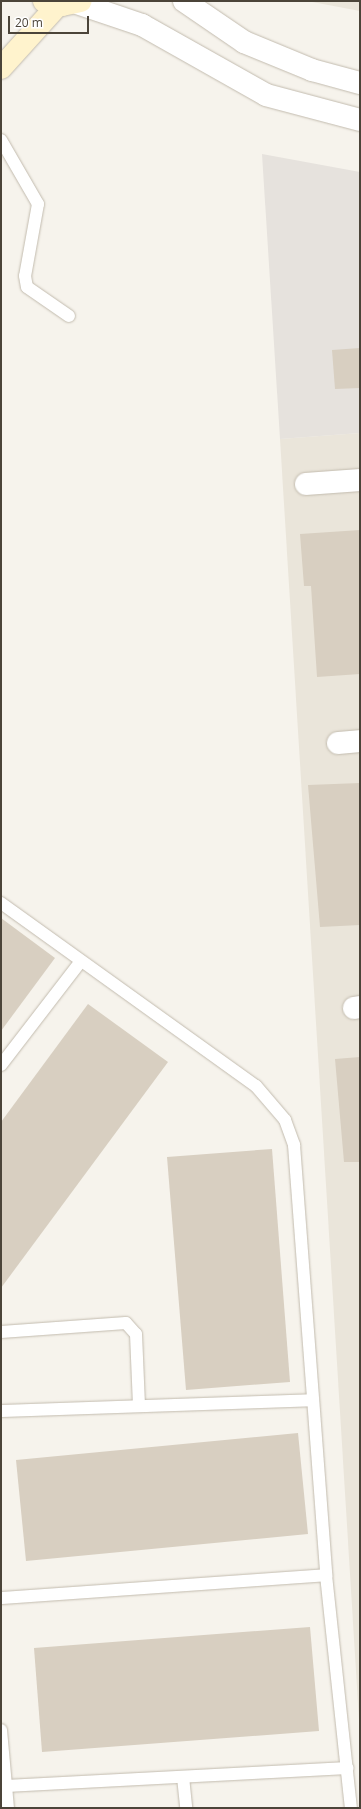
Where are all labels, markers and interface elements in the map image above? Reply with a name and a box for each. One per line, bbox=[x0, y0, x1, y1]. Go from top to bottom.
scale bar bbox=[10, 8, 91, 34]
text: 20 m bbox=[15, 14, 43, 31]

